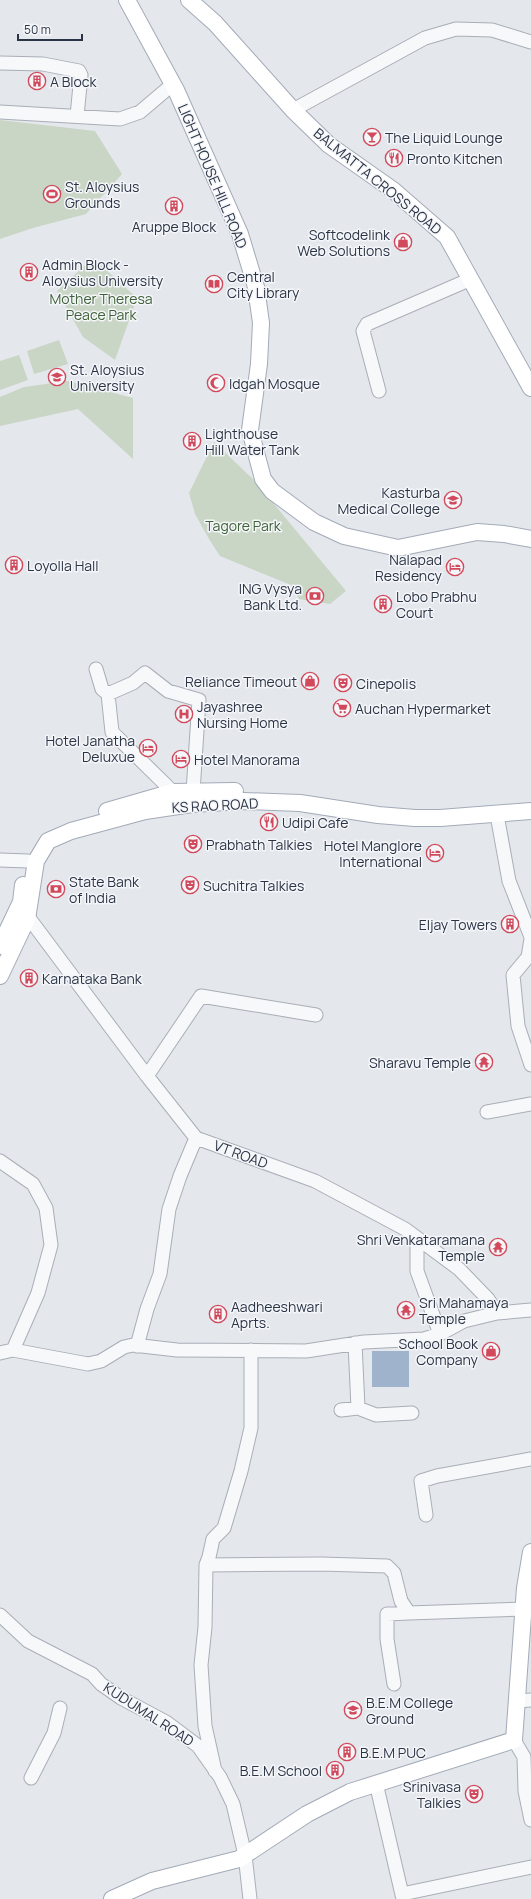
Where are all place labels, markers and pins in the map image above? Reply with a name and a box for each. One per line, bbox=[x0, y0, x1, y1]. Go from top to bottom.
building icon: A Block bbox=[27, 71, 47, 91]
place label: A Block bbox=[50, 72, 98, 91]
bar icon: The Liquid Lounge bbox=[362, 127, 382, 147]
place label: The Liquid Lounge bbox=[385, 128, 503, 147]
restaurant icon: Pronto Kitchen bbox=[384, 148, 404, 168]
place label: Pronto Kitchen bbox=[407, 149, 503, 168]
place label: St. Aloysius Grounds bbox=[65, 177, 139, 212]
sports icon: St. Aloysius Grounds bbox=[42, 184, 62, 204]
building icon: Aruppe Block bbox=[164, 196, 184, 216]
place label: Aruppe Block bbox=[132, 217, 217, 236]
place label: Softcodelink Web Solutions bbox=[297, 225, 391, 260]
shop icon: Softcodelink Web Solutions bbox=[393, 232, 413, 252]
place label: Admin Block - Aloysius University bbox=[42, 255, 164, 290]
building icon: Admin Block - Aloysius University bbox=[19, 262, 39, 282]
place label: Central City Library bbox=[227, 267, 300, 302]
library icon: Central City Library bbox=[204, 274, 224, 294]
place label: St. Aloysius University bbox=[70, 360, 144, 395]
school or university icon: St. Aloysius University bbox=[47, 367, 67, 387]
mosque icon: Idgah Mosque bbox=[206, 373, 226, 393]
place label: Idgah Mosque bbox=[229, 374, 320, 393]
place label: Lighthouse Hill Water Tank bbox=[205, 424, 300, 459]
building icon: Lighthouse Hill Water Tank bbox=[182, 431, 202, 451]
place label: Kasturba Medical College bbox=[337, 483, 440, 518]
school or university icon: Kasturba Medical College bbox=[443, 490, 463, 510]
place label: Nalapad Residency bbox=[375, 550, 443, 585]
building icon: Loyolla Hall bbox=[4, 555, 24, 575]
place label: Loyolla Hall bbox=[27, 556, 99, 575]
hotel icon: Nalapad Residency bbox=[445, 557, 465, 577]
place label: ING Vysya Bank Ltd. bbox=[239, 579, 302, 614]
bank icon: ING Vysya Bank Ltd. bbox=[305, 586, 325, 606]
place label: Lobo Prabhu Court bbox=[396, 587, 477, 622]
building icon: Lobo Prabhu Court bbox=[373, 594, 393, 614]
shop icon: Reliance Timeout bbox=[300, 671, 320, 691]
place label: Reliance Timeout bbox=[185, 672, 297, 691]
theatre icon: Cinepolis bbox=[333, 673, 353, 693]
place label: Cinepolis bbox=[356, 674, 416, 693]
place label: Jayashree Nursing Home bbox=[197, 697, 288, 732]
supermarket icon: Auchan Hypermarket bbox=[332, 698, 352, 718]
place label: Auchan Hypermarket bbox=[355, 699, 491, 718]
hospital icon: Jayashree Nursing Home bbox=[174, 704, 194, 724]
place label: Hotel Janatha Deluxue bbox=[45, 731, 135, 766]
hotel icon: Hotel Janatha Deluxue bbox=[138, 738, 158, 758]
hotel icon: Hotel Manorama bbox=[171, 749, 191, 769]
place label: Hotel Manorama bbox=[194, 750, 300, 769]
restaurant icon: Udipi Cafe bbox=[259, 812, 279, 832]
place label: Udipi Cafe bbox=[282, 813, 348, 832]
theatre icon: Prabhath Talkies bbox=[183, 834, 203, 854]
place label: Prabhath Talkies bbox=[206, 835, 312, 854]
place label: Hotel Manglore International bbox=[324, 836, 422, 871]
hotel icon: Hotel Manglore International bbox=[425, 843, 445, 863]
place label: State Bank of India bbox=[69, 872, 140, 907]
theatre icon: Suchitra Talkies bbox=[180, 875, 200, 895]
place label: Suchitra Talkies bbox=[203, 876, 304, 895]
bank icon: State Bank of India bbox=[46, 879, 66, 899]
building icon: Eljay Towers bbox=[500, 914, 520, 934]
place label: Eljay Towers bbox=[419, 915, 497, 934]
building icon: Karnataka Bank bbox=[19, 968, 39, 988]
place label: Karnataka Bank bbox=[42, 969, 143, 988]
temple icon: Sharavu Temple bbox=[474, 1052, 494, 1072]
place label: Sharavu Temple bbox=[369, 1053, 471, 1072]
place label: Shri Venkataramana Temple bbox=[357, 1230, 485, 1265]
temple icon: Shri Venkataramana Temple bbox=[488, 1237, 508, 1257]
place label: Sri Mahamaya Temple bbox=[419, 1293, 509, 1328]
place label: Aadheeshwari Aprts. bbox=[231, 1297, 323, 1332]
temple icon: Sri Mahamaya Temple bbox=[396, 1300, 416, 1320]
building icon: Aadheeshwari Aprts. bbox=[208, 1304, 228, 1324]
place label: School Book Company bbox=[399, 1334, 479, 1369]
shop icon: School Book Company bbox=[481, 1341, 501, 1361]
place label: B.E.M College Ground bbox=[366, 1693, 453, 1728]
school or university icon: B.E.M College Ground bbox=[343, 1700, 363, 1720]
building icon: B.E.M PUC bbox=[337, 1742, 357, 1762]
place label: B.E.M PUC bbox=[360, 1743, 426, 1762]
building icon: B.E.M School bbox=[325, 1760, 345, 1780]
place label: B.E.M School bbox=[240, 1761, 322, 1780]
place label: Srinivasa Talkies bbox=[403, 1777, 461, 1812]
theatre icon: Srinivasa Talkies bbox=[464, 1784, 484, 1804]

